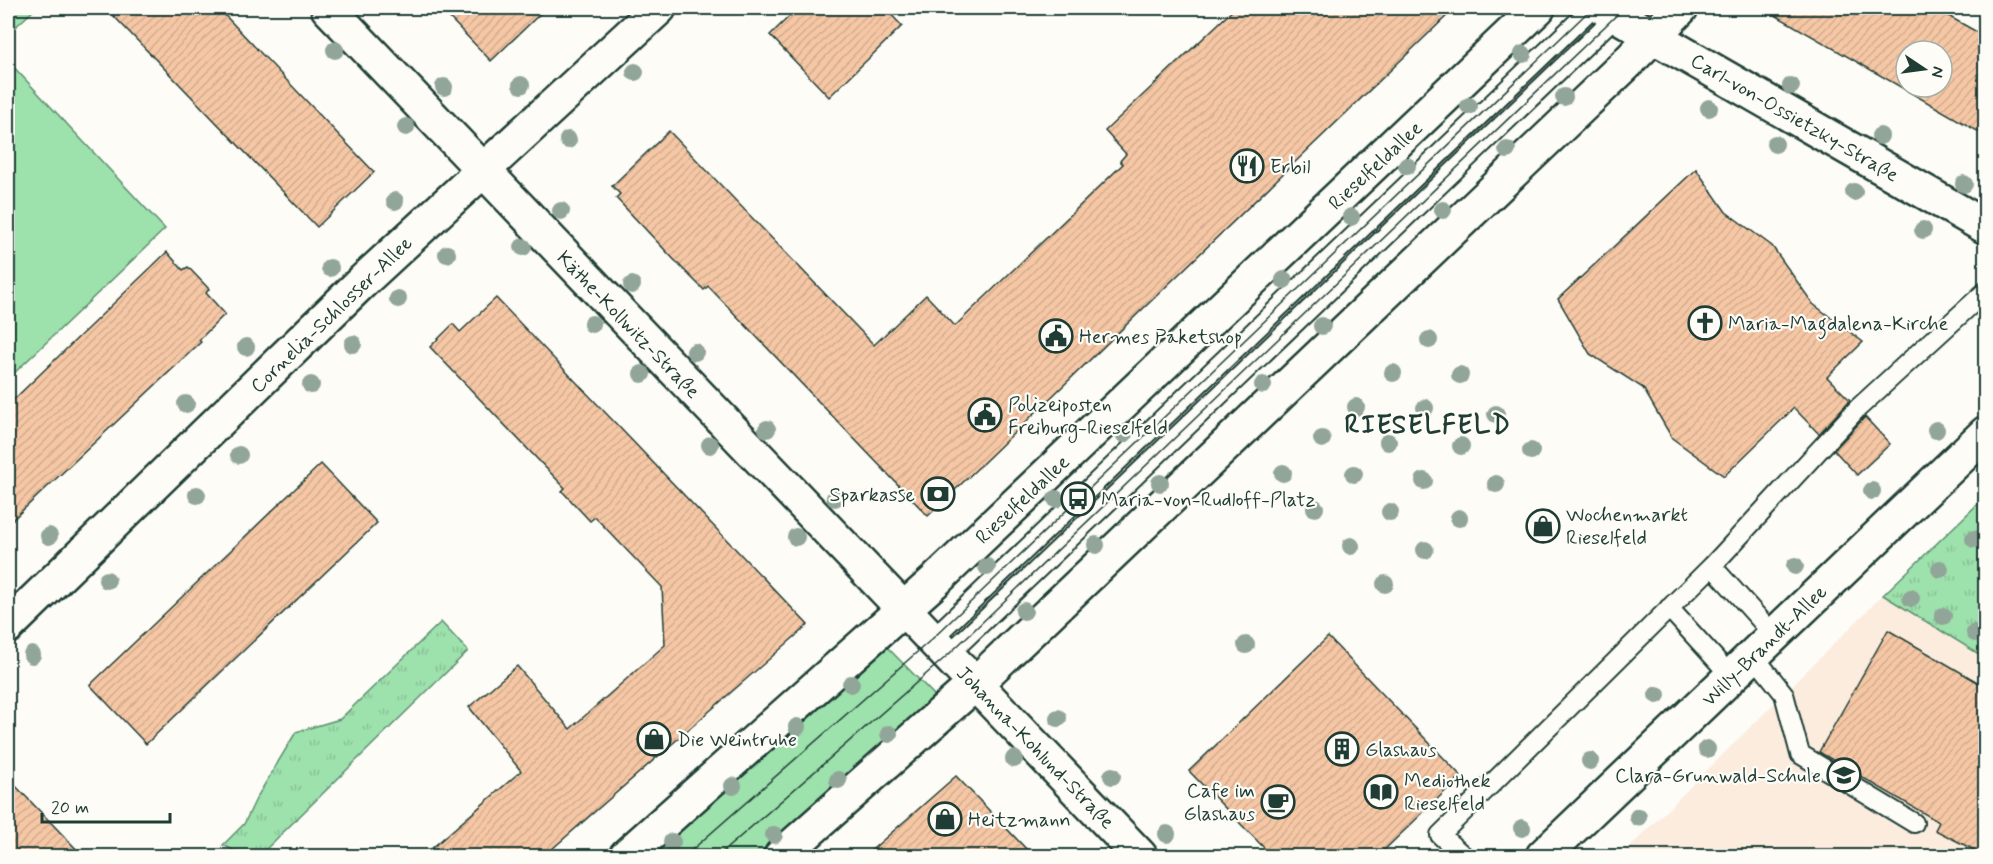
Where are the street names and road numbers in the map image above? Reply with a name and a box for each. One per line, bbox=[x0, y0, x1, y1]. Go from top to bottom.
street label: Carl-von-Ossietzky-Straße bbox=[1685, 48, 1903, 189]
street label: Rieselfeldallee bbox=[1323, 115, 1429, 217]
street label: Cornelia-Schlosser-Allee bbox=[245, 231, 419, 400]
street label: Käthe-Kollwitz-Straße bbox=[550, 245, 706, 405]
street label: Rieselfeldallee bbox=[970, 449, 1076, 551]
street label: Willy-Brandt-Allee bbox=[1697, 579, 1834, 713]
street label: Johanna-Kohlund-Straße bbox=[950, 661, 1120, 836]

